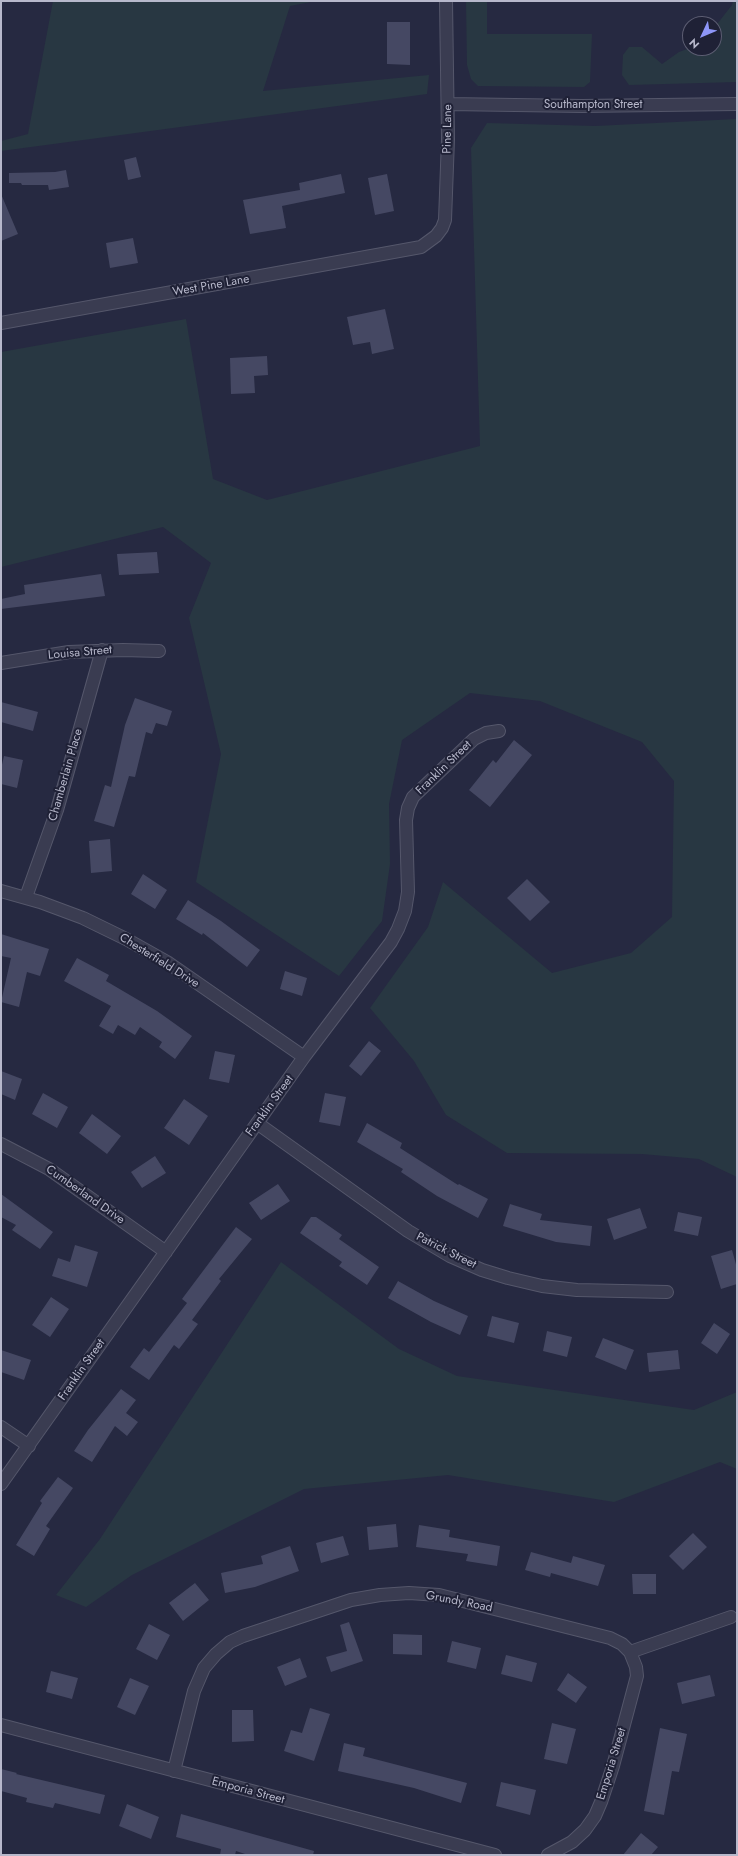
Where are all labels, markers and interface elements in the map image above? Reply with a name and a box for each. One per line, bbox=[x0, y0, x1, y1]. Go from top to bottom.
north arrow bbox=[682, 16, 722, 56]
text: N bbox=[685, 35, 703, 52]
street label: Southampton Street bbox=[544, 98, 642, 112]
street label: Pine Lane bbox=[440, 104, 456, 154]
street label: West Pine Lane bbox=[171, 272, 251, 300]
street label: Louisa Street bbox=[47, 643, 113, 663]
street label: Chamberlain Place bbox=[46, 727, 86, 823]
street label: Franklin Street bbox=[413, 738, 475, 798]
street label: Chesterfield Drive bbox=[116, 931, 202, 991]
street label: Franklin Street bbox=[243, 1073, 297, 1139]
street label: Cumberland Drive bbox=[43, 1162, 127, 1228]
street label: Patrick Street bbox=[414, 1230, 478, 1272]
street label: Franklin Street bbox=[56, 1337, 108, 1403]
street label: Grundy Road bbox=[424, 1588, 494, 1616]
street label: Emporia Street bbox=[594, 1726, 630, 1802]
street label: Emporia Street bbox=[210, 1774, 286, 1808]

